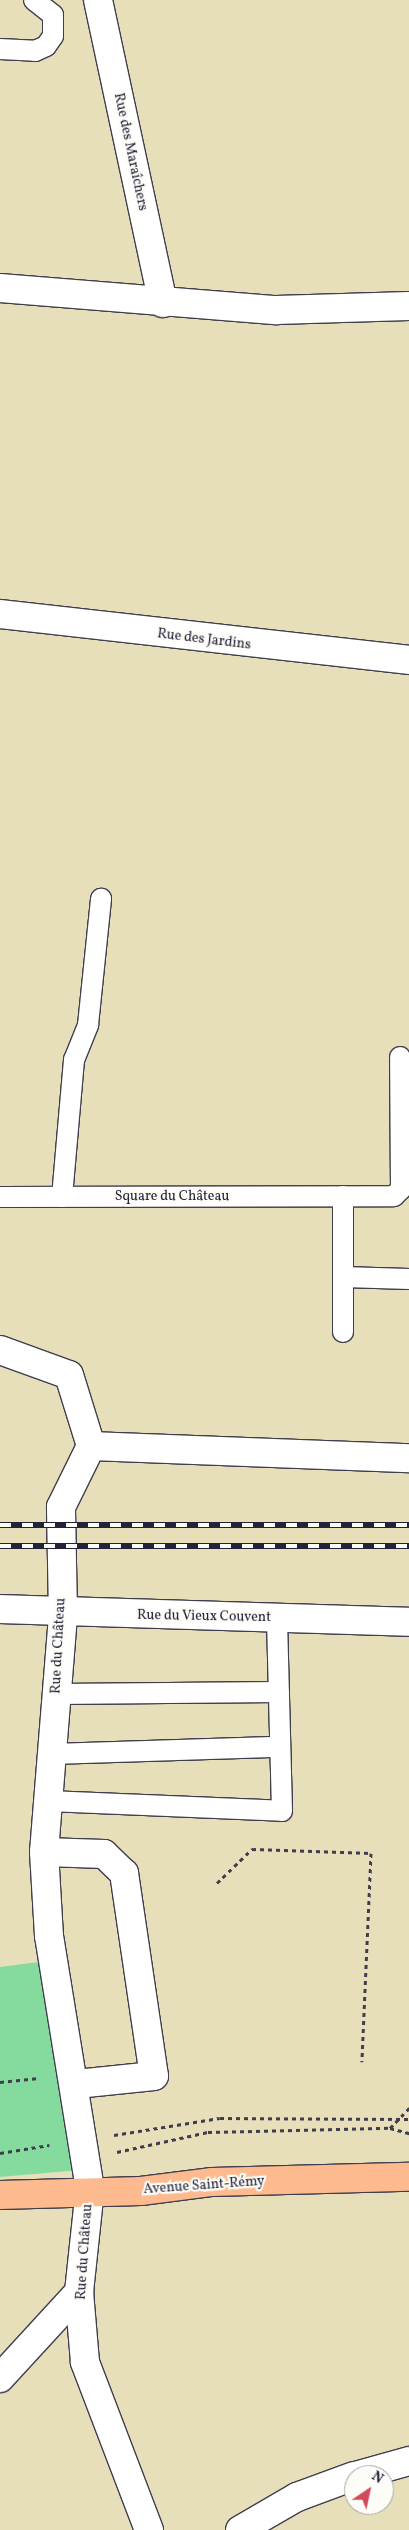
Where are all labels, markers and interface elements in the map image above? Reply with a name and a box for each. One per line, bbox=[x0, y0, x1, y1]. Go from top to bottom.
street label: Rue des Maraîchers bbox=[109, 92, 151, 212]
street label: Rue des Jardins bbox=[156, 626, 252, 654]
street label: Square du Château bbox=[115, 1189, 229, 1205]
street label: Rue du Château bbox=[48, 1598, 70, 1694]
street label: Rue du Vieux Couvent bbox=[137, 1607, 271, 1627]
street label: Avenue Saint-Rémy bbox=[143, 2173, 265, 2199]
street label: Rue du Château bbox=[73, 2204, 97, 2300]
north arrow bbox=[344, 2465, 394, 2515]
text: N bbox=[368, 2467, 387, 2489]

